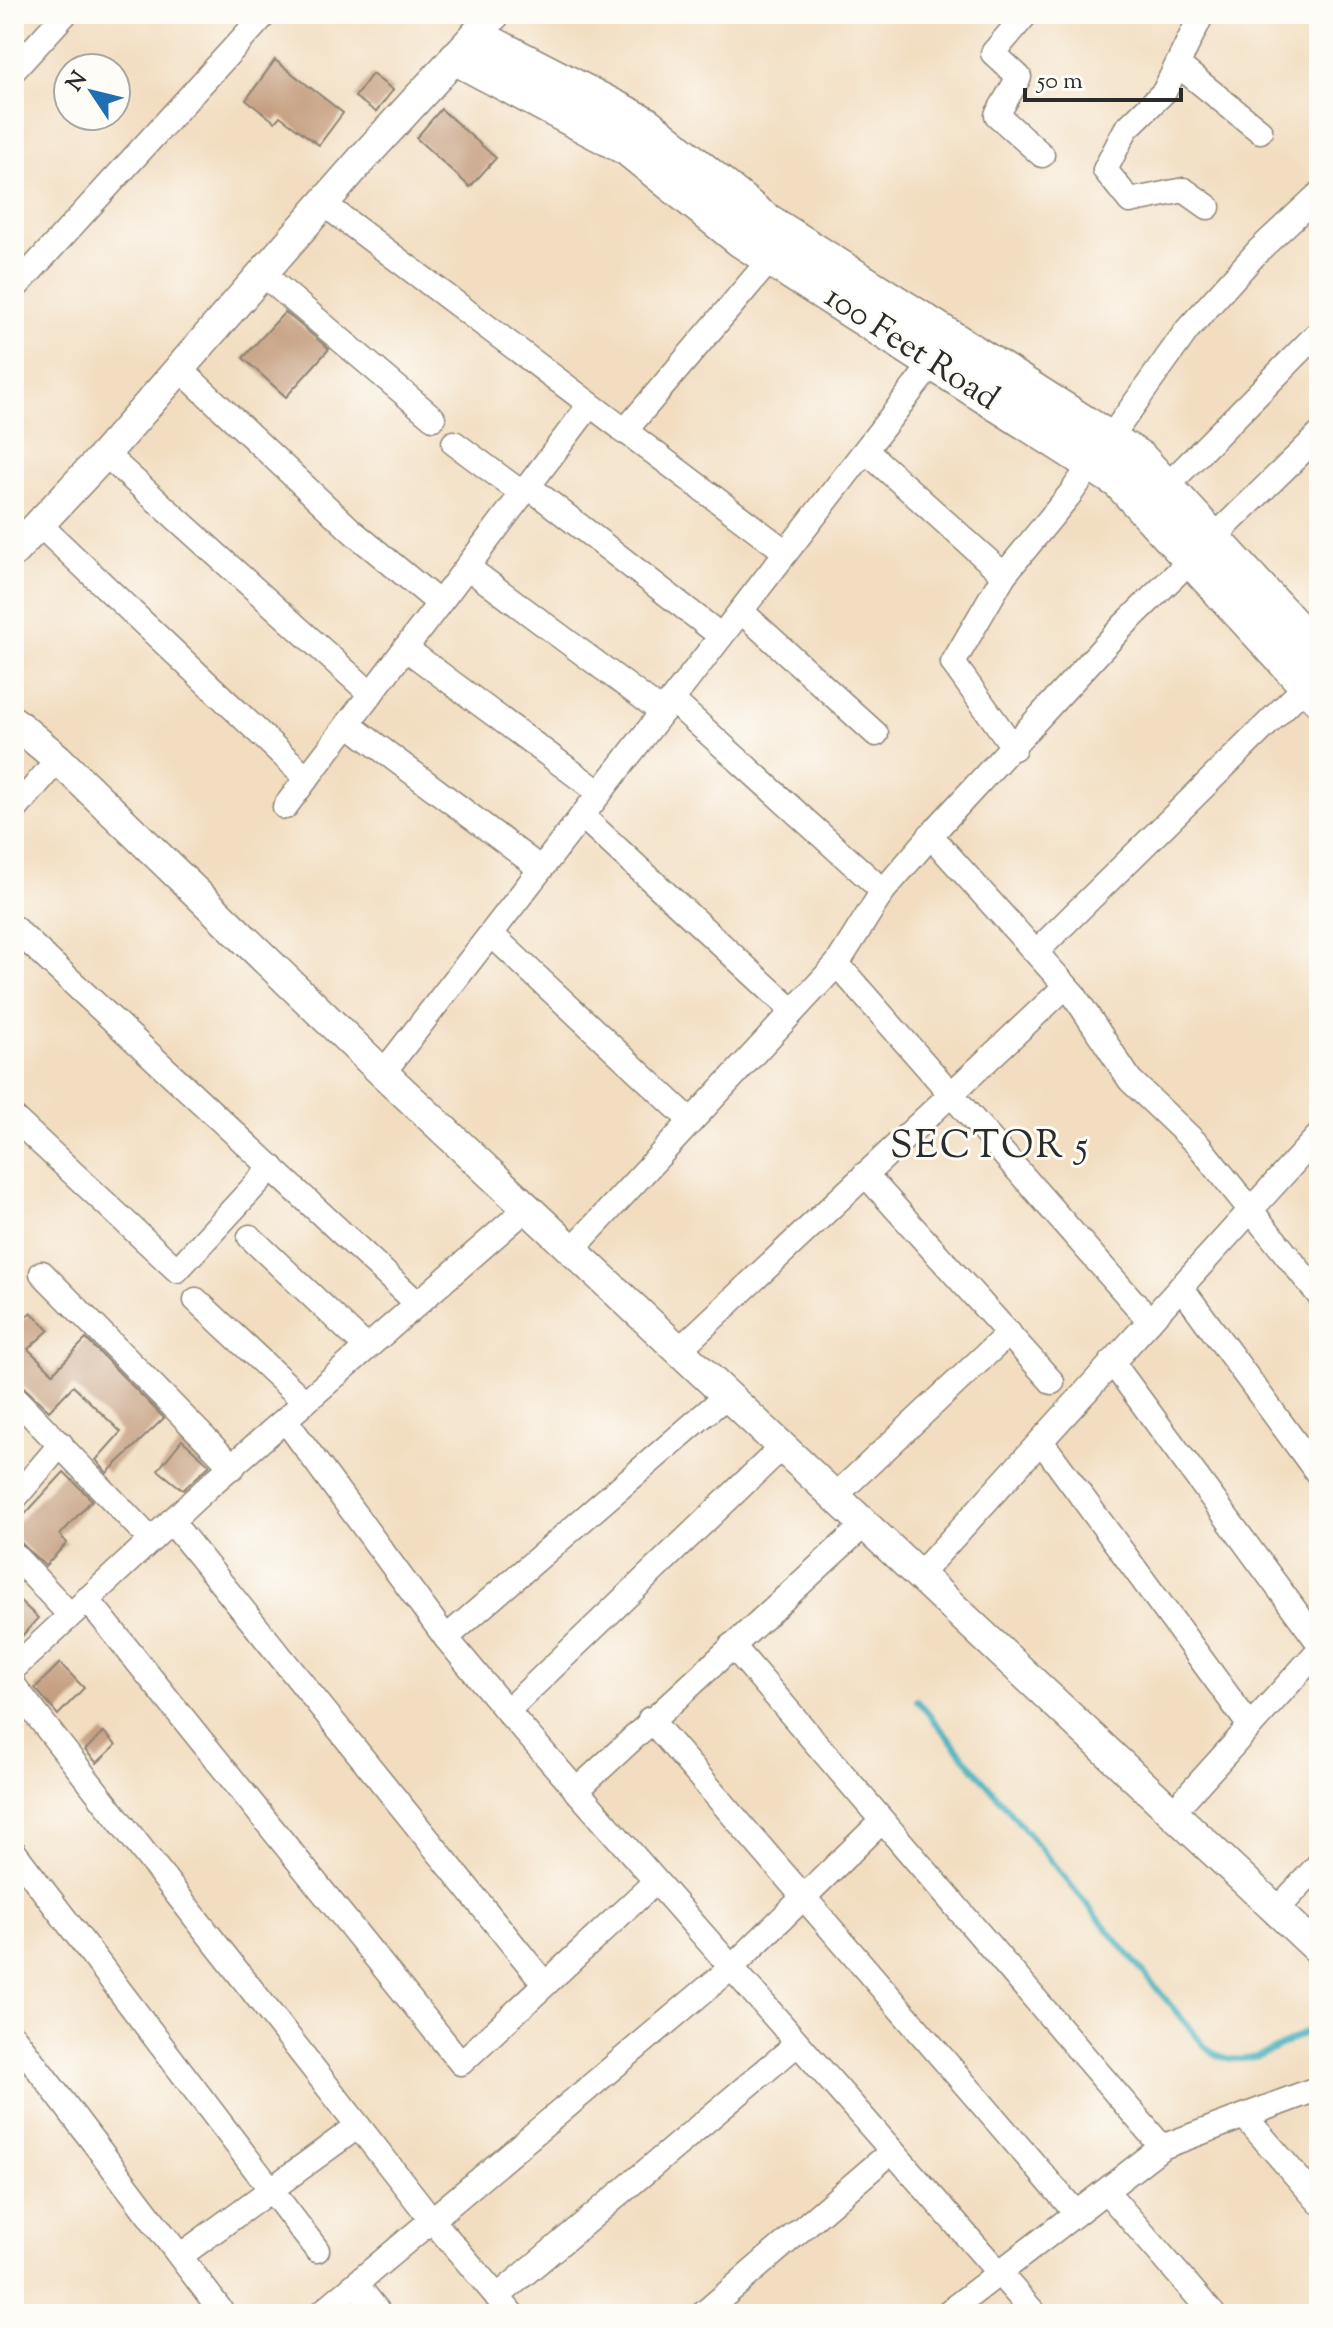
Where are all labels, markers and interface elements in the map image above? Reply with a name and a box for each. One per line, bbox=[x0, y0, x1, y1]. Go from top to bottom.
north arrow bbox=[52, 52, 132, 132]
scale bar bbox=[1025, 52, 1181, 102]
text: 50 m bbox=[1035, 65, 1083, 99]
text: N bbox=[60, 66, 96, 99]
street label: 100 Feet Road bbox=[814, 274, 1008, 424]
district label: SECTOR 5 bbox=[890, 1121, 1090, 1175]

